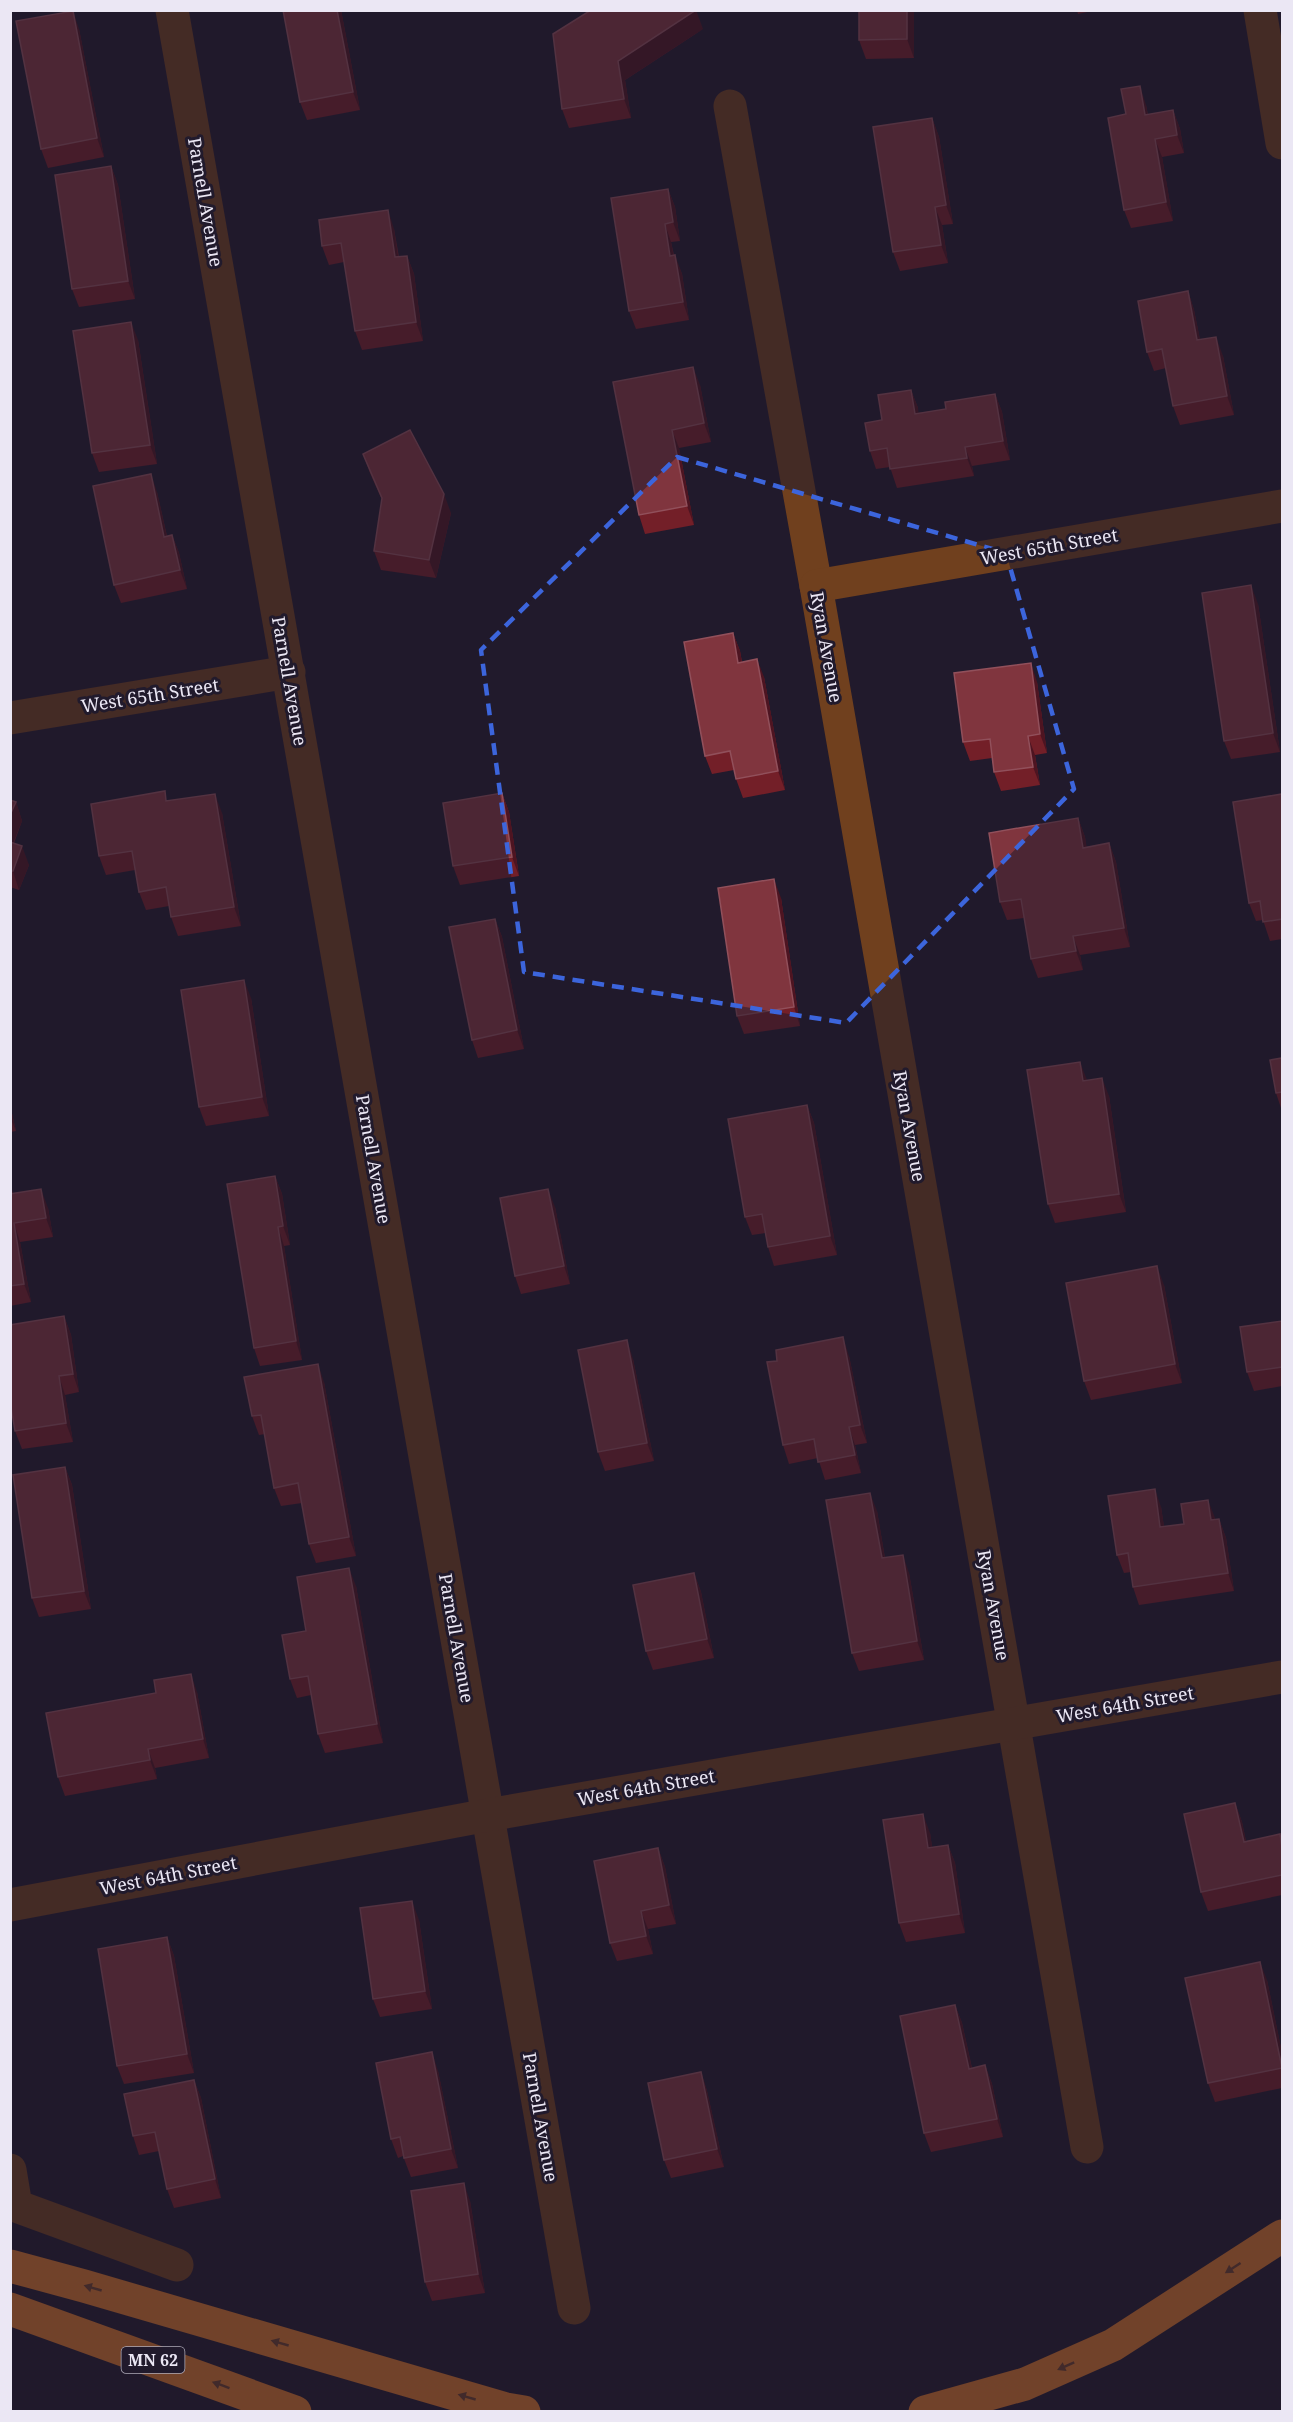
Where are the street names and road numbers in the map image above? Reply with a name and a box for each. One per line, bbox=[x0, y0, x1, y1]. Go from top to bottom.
street label: Parnell Avenue bbox=[183, 135, 229, 269]
street label: West 65th Street bbox=[978, 522, 1120, 570]
street label: Ryan Avenue bbox=[805, 590, 849, 704]
street label: Parnell Avenue bbox=[267, 614, 313, 748]
street label: West 65th Street bbox=[79, 672, 221, 718]
street label: Ryan Avenue bbox=[888, 1069, 932, 1183]
street label: Parnell Avenue bbox=[351, 1092, 397, 1226]
street label: Ryan Avenue bbox=[972, 1548, 1016, 1662]
street label: Parnell Avenue bbox=[434, 1571, 480, 1705]
street label: West 64th Street bbox=[1054, 1680, 1196, 1728]
street label: West 64th Street bbox=[575, 1763, 717, 1811]
street label: West 64th Street bbox=[97, 1850, 239, 1900]
street label: Parnell Avenue bbox=[518, 2050, 564, 2184]
road number: MN 62 bbox=[122, 2347, 184, 2373]

